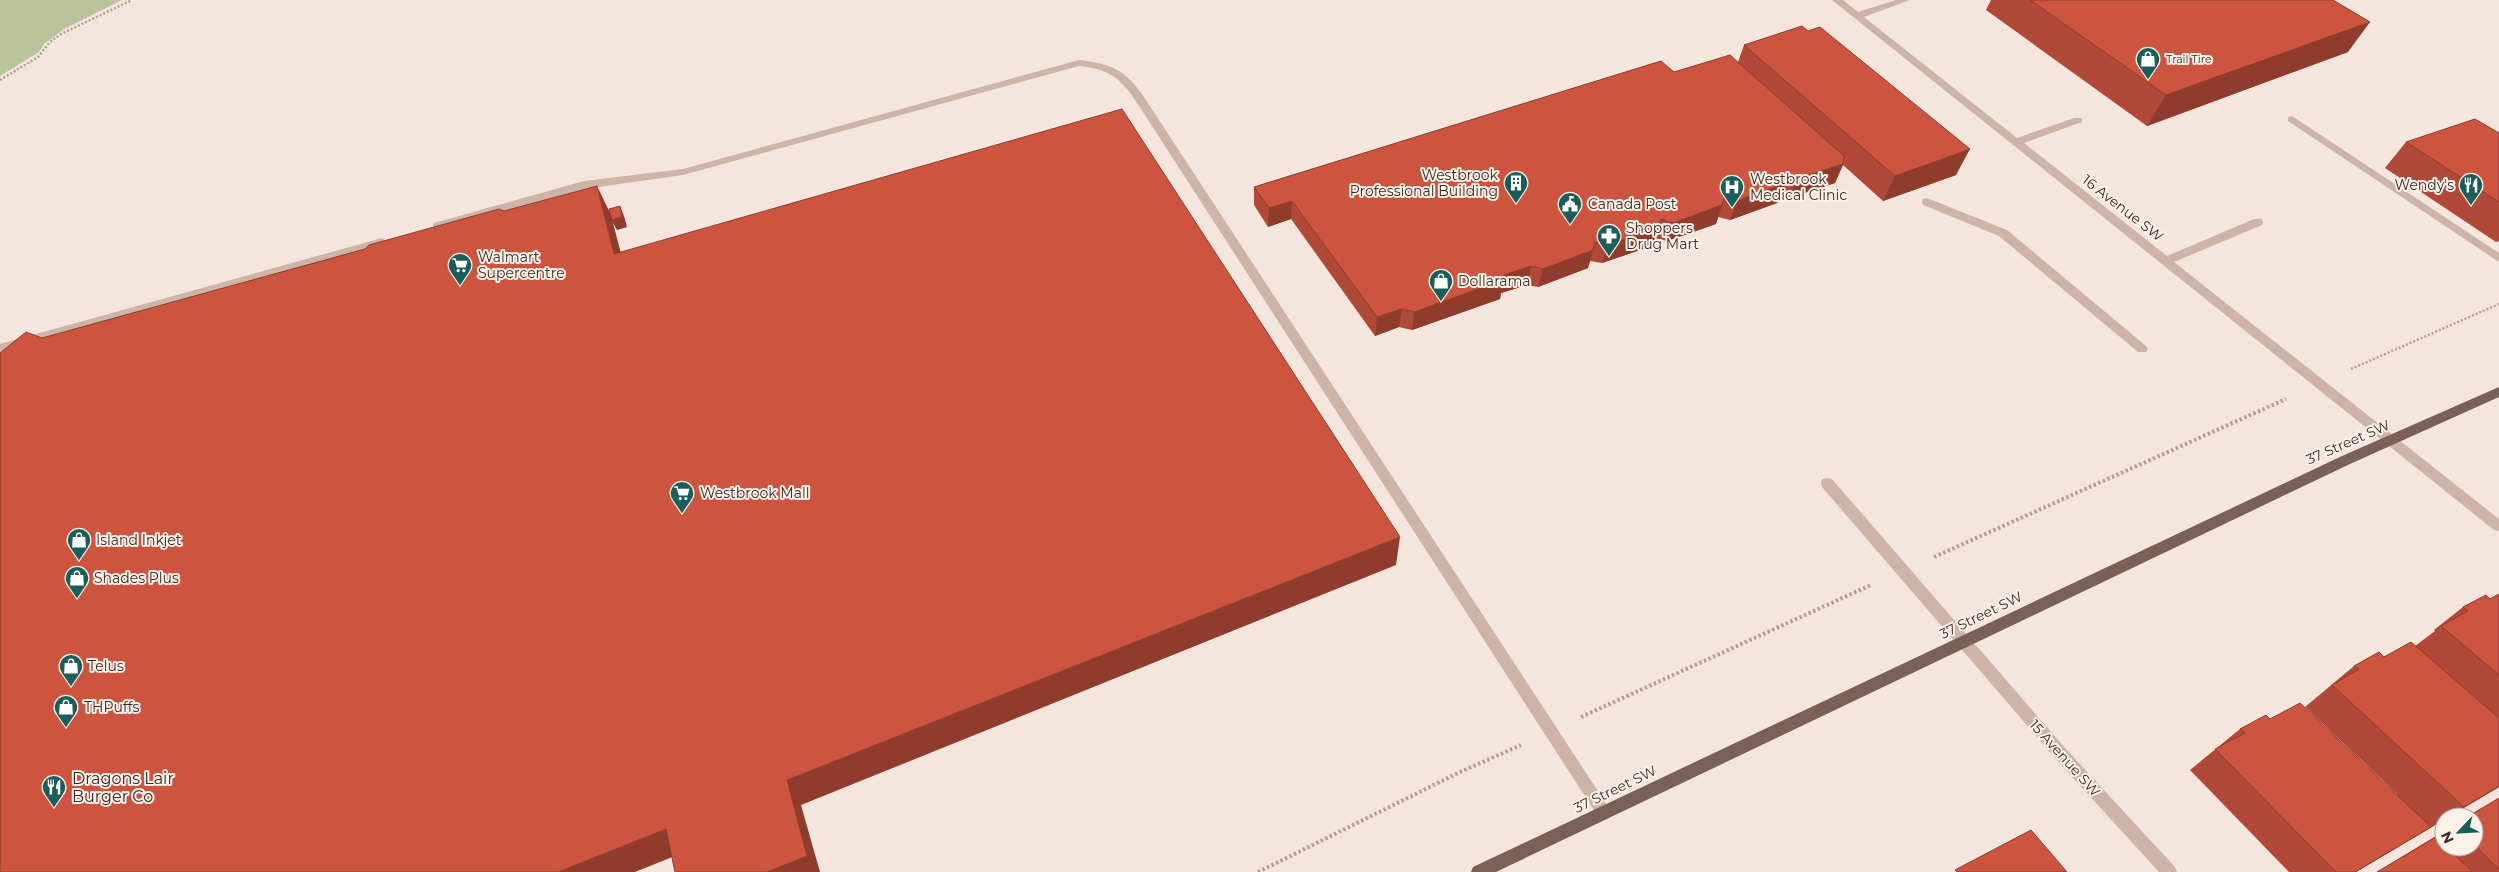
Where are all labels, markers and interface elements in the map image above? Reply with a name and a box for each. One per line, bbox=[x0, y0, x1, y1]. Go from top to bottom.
shop icon: Trail Tire bbox=[2135, 46, 2161, 80]
place label: Trail Tire bbox=[2166, 52, 2212, 66]
place label: Westbrook Professional Building bbox=[1350, 166, 1499, 200]
building icon: Westbrook Professional Building bbox=[1503, 170, 1529, 204]
place label: Westbrook Medical Clinic bbox=[1750, 170, 1847, 204]
street label: 16 Avenue SW bbox=[2079, 171, 2167, 246]
restaurant icon: Wendy's bbox=[2458, 172, 2484, 206]
hospital icon: Westbrook Medical Clinic bbox=[1719, 174, 1745, 208]
place label: Wendy's bbox=[2395, 176, 2454, 194]
public building icon: Canada Post bbox=[1557, 191, 1583, 225]
place label: Canada Post bbox=[1588, 195, 1677, 213]
place label: Shoppers Drug Mart bbox=[1626, 219, 1699, 253]
pharmacy icon: Shoppers Drug Mart bbox=[1596, 223, 1622, 257]
place label: Walmart Supercentre bbox=[478, 248, 565, 282]
supermarket icon: Walmart Supercentre bbox=[447, 252, 473, 286]
shop icon: Dollarama bbox=[1428, 268, 1454, 302]
place label: Dollarama bbox=[1458, 272, 1531, 290]
street label: 37 Street SW bbox=[2303, 415, 2393, 468]
supermarket icon: Westbrook Mall bbox=[669, 480, 695, 514]
place label: Westbrook Mall bbox=[700, 484, 809, 502]
shop icon: Island Inkjet bbox=[66, 527, 92, 561]
place label: Island Inkjet bbox=[96, 531, 182, 549]
shop icon: Shades Plus bbox=[64, 565, 90, 599]
place label: Shades Plus bbox=[94, 569, 179, 587]
street label: 37 Street SW bbox=[1937, 587, 2026, 643]
shop icon: Telus bbox=[58, 653, 84, 687]
place label: Telus bbox=[88, 657, 124, 675]
shop icon: THPuffs bbox=[53, 694, 79, 728]
place label: THPuffs bbox=[84, 698, 139, 716]
street label: 15 Avenue SW bbox=[2026, 716, 2105, 801]
street label: 37 Street SW bbox=[1571, 761, 1660, 817]
place label: Dragons Lair Burger Co bbox=[72, 769, 174, 806]
restaurant icon: Dragons Lair Burger Co bbox=[41, 774, 67, 808]
north arrow bbox=[2434, 807, 2484, 857]
text: N bbox=[2437, 829, 2458, 846]

